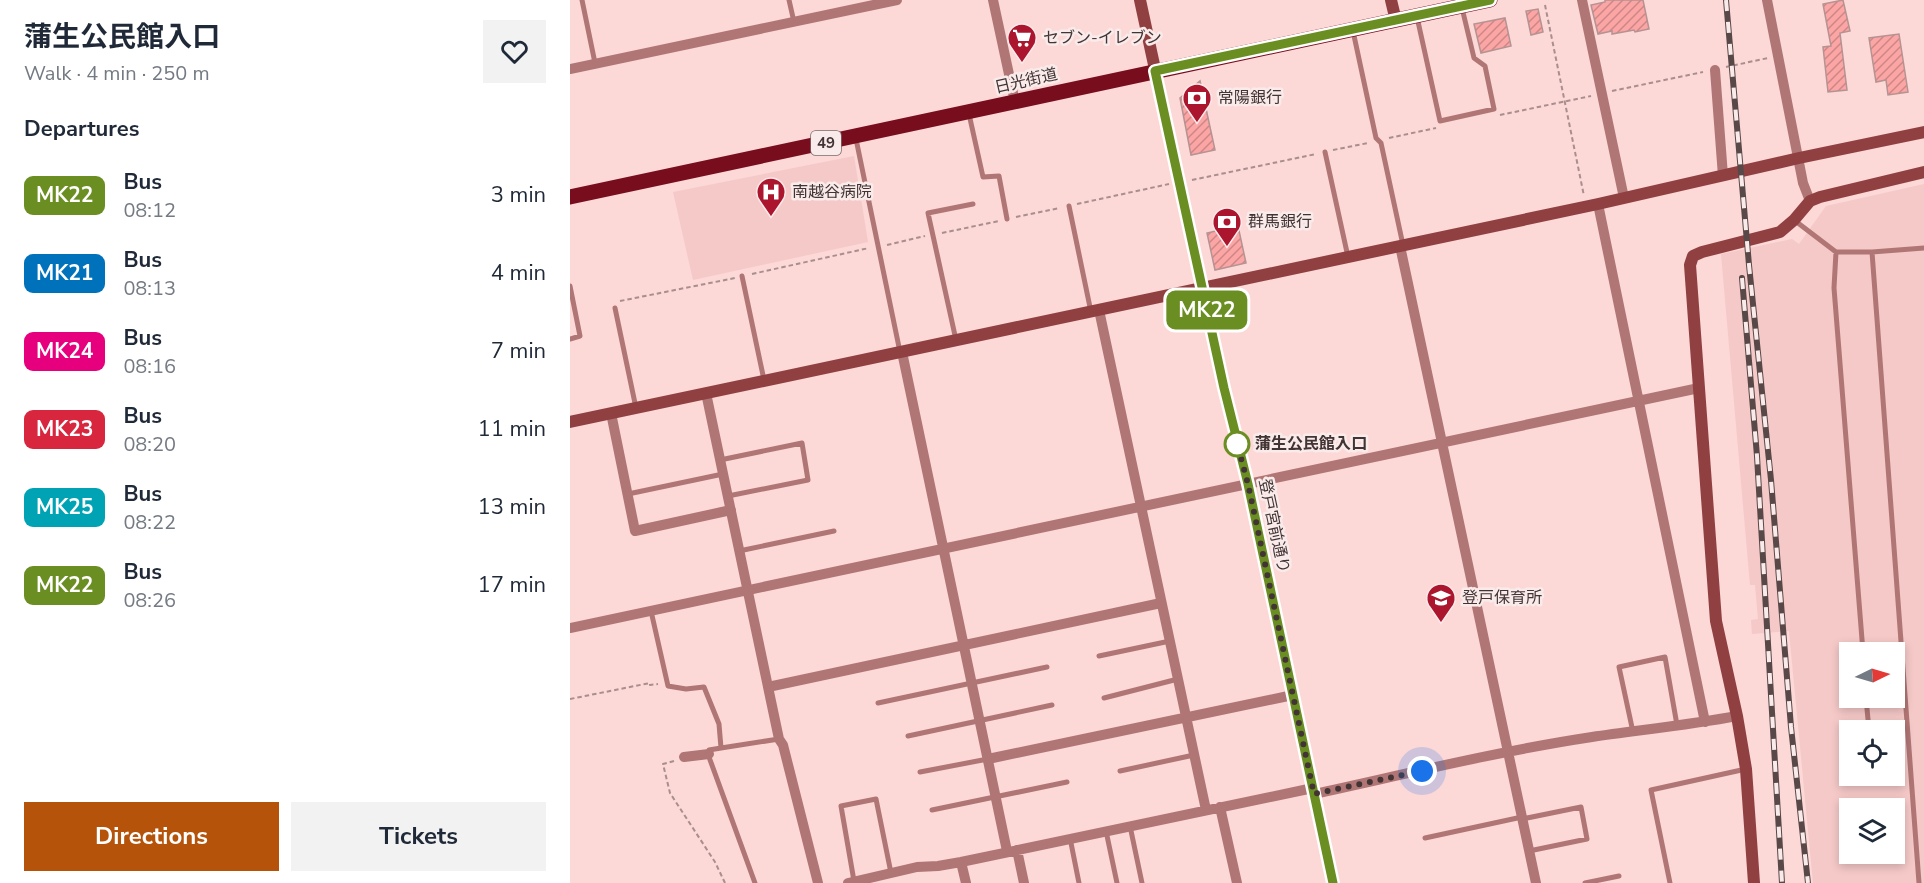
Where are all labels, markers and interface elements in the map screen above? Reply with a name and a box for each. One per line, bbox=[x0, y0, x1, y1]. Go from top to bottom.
text: 蒲生公民館入口 bbox=[24, 18, 220, 56]
button: heart bbox=[483, 20, 546, 83]
supermarket icon: セブン-イレブン bbox=[1006, 22, 1038, 64]
place label: セブン-イレブン bbox=[1043, 27, 1162, 49]
text: Walk · 4 min · 250 m bbox=[24, 60, 210, 87]
street label: 日光街道 bbox=[992, 63, 1060, 99]
bank icon: 常陽銀行 bbox=[1181, 82, 1213, 124]
place label: 常陽銀行 bbox=[1218, 87, 1282, 109]
text: Departures bbox=[24, 114, 139, 144]
road number: 49 bbox=[811, 131, 841, 155]
text: Bus bbox=[123, 167, 162, 197]
hospital icon: 南越谷病院 bbox=[755, 176, 787, 218]
text: 3 min bbox=[491, 180, 546, 210]
text: MK22 bbox=[36, 181, 93, 209]
place label: 南越谷病院 bbox=[792, 181, 872, 203]
text: 08:12 bbox=[123, 197, 176, 224]
bank icon: 群馬銀行 bbox=[1211, 206, 1243, 248]
place label: 群馬銀行 bbox=[1248, 211, 1312, 233]
text: Bus bbox=[123, 245, 162, 275]
text: 4 min bbox=[491, 258, 546, 288]
text: MK21 bbox=[36, 259, 93, 287]
text: 08:13 bbox=[123, 275, 176, 302]
line badge: MK22 bbox=[1165, 290, 1249, 330]
text: MK22 bbox=[1178, 296, 1236, 324]
text: Bus bbox=[123, 323, 162, 353]
text: 7 min bbox=[491, 336, 546, 366]
text: MK24 bbox=[36, 337, 93, 365]
text: 08:16 bbox=[123, 353, 176, 380]
text: Bus bbox=[123, 401, 162, 431]
text: 11 min bbox=[478, 414, 546, 444]
text: MK23 bbox=[36, 415, 93, 443]
text: 08:20 bbox=[123, 431, 176, 458]
marker: 蒲生公民館入口 bbox=[1224, 431, 1250, 457]
place label: 蒲生公民館入口 bbox=[1255, 433, 1367, 455]
street label: 登戸宮前通り bbox=[1253, 477, 1295, 575]
text: Bus bbox=[123, 479, 162, 509]
text: 13 min bbox=[478, 492, 546, 522]
text: MK25 bbox=[36, 493, 93, 521]
text: 08:22 bbox=[123, 509, 176, 536]
text: Bus bbox=[123, 557, 162, 587]
text: 17 min bbox=[478, 570, 546, 600]
text: MK22 bbox=[36, 571, 93, 599]
school or university icon: 登戸保育所 bbox=[1425, 582, 1457, 624]
text: 08:26 bbox=[123, 587, 176, 614]
place label: 登戸保育所 bbox=[1462, 587, 1542, 609]
north arrow bbox=[1839, 642, 1905, 708]
map controls bbox=[1839, 642, 1905, 864]
button: locate bbox=[1839, 720, 1905, 786]
your location bbox=[1407, 756, 1437, 786]
button: layers bbox=[1839, 798, 1905, 864]
button: Directions bbox=[24, 802, 279, 871]
button: Tickets bbox=[291, 802, 546, 871]

